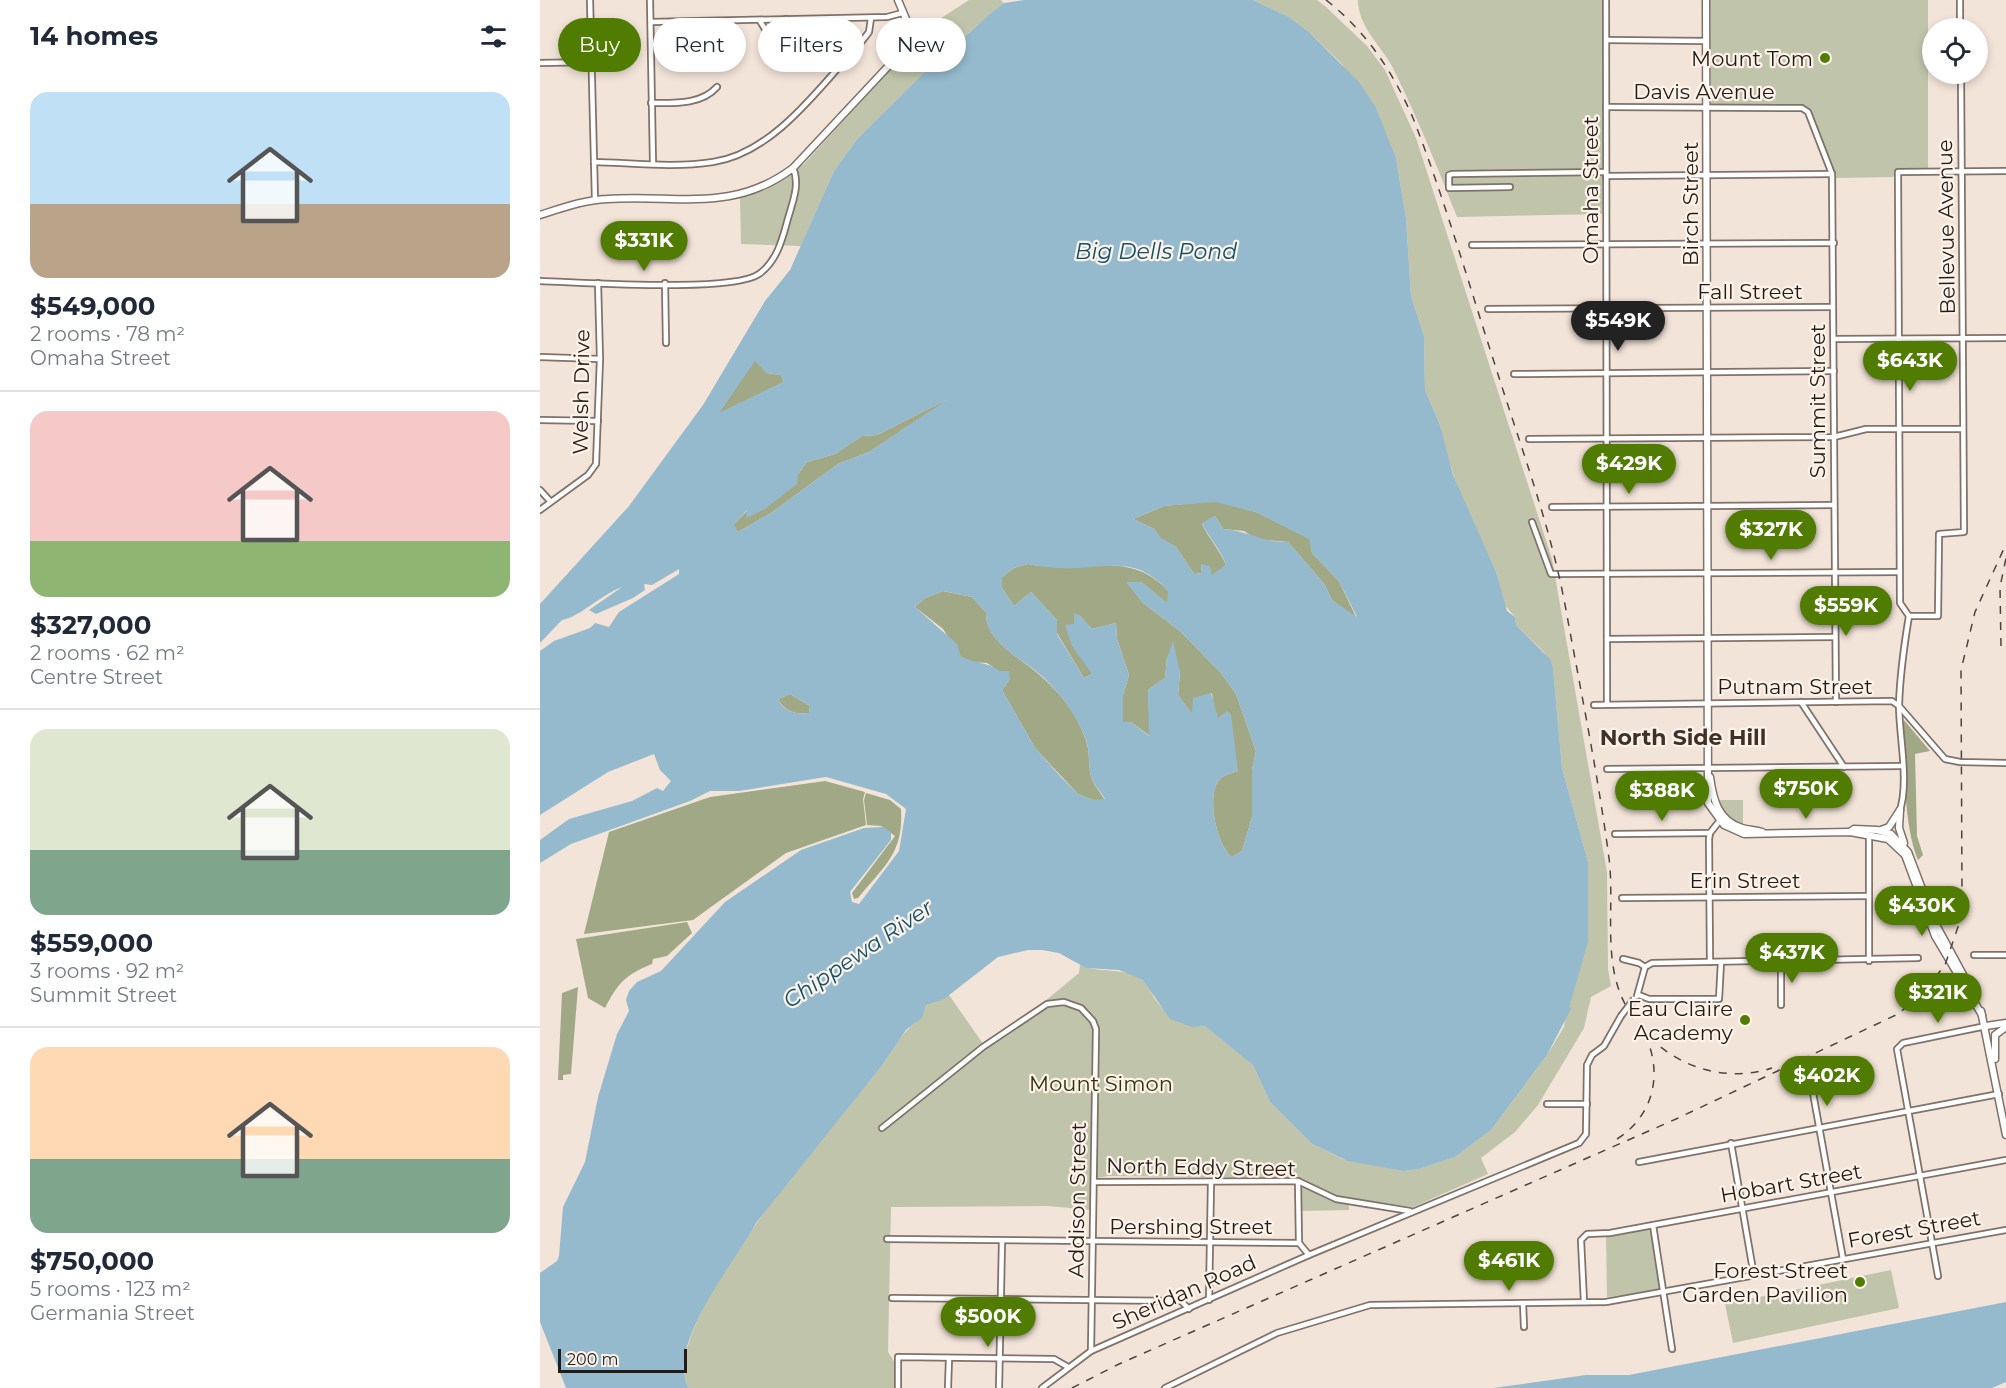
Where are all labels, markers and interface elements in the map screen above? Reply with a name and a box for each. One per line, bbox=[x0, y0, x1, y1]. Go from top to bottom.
chip: Buy bbox=[558, 18, 641, 72]
chip: Rent bbox=[653, 18, 746, 72]
chip: Filters bbox=[758, 18, 864, 72]
chip: New bbox=[876, 18, 966, 72]
map controls bbox=[1922, 18, 1988, 84]
button: locate bbox=[1922, 18, 1988, 84]
text: 14 homes bbox=[30, 20, 158, 52]
icon: filters bbox=[477, 20, 510, 53]
place label: Mount Tom bbox=[1691, 46, 1813, 71]
marker: Mount Tom bbox=[1818, 51, 1832, 65]
street label: Davis Avenue bbox=[1633, 79, 1775, 104]
street label: Omaha Street bbox=[1578, 116, 1603, 264]
icon: home bbox=[216, 131, 324, 239]
street label: Bellevue Avenue bbox=[1932, 139, 1960, 315]
street label: Birch Street bbox=[1678, 142, 1703, 266]
pin: $331K bbox=[602, 221, 686, 272]
text: $331K bbox=[615, 228, 673, 252]
water label: Big Dells Pond bbox=[1075, 238, 1237, 265]
street label: Fall Street bbox=[1697, 279, 1803, 304]
text: $549,000 bbox=[30, 290, 156, 322]
pin: $549K bbox=[1576, 301, 1660, 352]
text: $549K bbox=[1585, 308, 1651, 332]
text: 2 rooms · 78 m² bbox=[30, 322, 185, 346]
street label: Summit Street bbox=[1805, 324, 1830, 478]
street label: Welsh Drive bbox=[567, 329, 595, 455]
pin: $643K bbox=[1868, 341, 1952, 392]
text: Omaha Street bbox=[30, 346, 171, 370]
text: $643K bbox=[1877, 348, 1943, 372]
pin: $429K bbox=[1587, 444, 1671, 495]
icon: home bbox=[216, 450, 324, 558]
text: $429K bbox=[1596, 451, 1662, 475]
pin: $327K bbox=[1729, 510, 1813, 561]
text: $327K bbox=[1739, 517, 1803, 541]
pin: $559K bbox=[1804, 586, 1888, 637]
text: $559K bbox=[1814, 593, 1878, 617]
text: $327,000 bbox=[30, 609, 151, 641]
text: 2 rooms · 62 m² bbox=[30, 641, 185, 665]
text: Centre Street bbox=[30, 665, 163, 689]
street label: Putnam Street bbox=[1717, 674, 1873, 699]
district label: North Side Hill bbox=[1600, 724, 1766, 751]
icon: home bbox=[216, 768, 324, 876]
pin: $750K bbox=[1764, 769, 1848, 820]
pin: $388K bbox=[1620, 771, 1704, 822]
text: $750K bbox=[1774, 776, 1838, 800]
text: $388K bbox=[1629, 778, 1695, 802]
street label: Erin Street bbox=[1689, 868, 1801, 893]
pin: $430K bbox=[1880, 886, 1964, 937]
water label: Chippewa River bbox=[778, 893, 939, 1014]
text: $430K bbox=[1889, 893, 1955, 917]
text: $559,000 bbox=[30, 927, 153, 959]
pin: $437K bbox=[1750, 933, 1834, 984]
text: $437K bbox=[1759, 940, 1825, 964]
text: 3 rooms · 92 m² bbox=[30, 959, 184, 983]
pin: $321K bbox=[1896, 973, 1980, 1024]
text: $321K bbox=[1909, 980, 1967, 1004]
text: Summit Street bbox=[30, 983, 177, 1007]
place label: Eau Claire Academy bbox=[1628, 996, 1734, 1045]
marker: Eau Claire Academy bbox=[1738, 1013, 1752, 1027]
pin: $402K bbox=[1785, 1056, 1869, 1107]
text: $402K bbox=[1794, 1063, 1860, 1087]
park label: Mount Simon bbox=[1029, 1071, 1173, 1096]
icon: home bbox=[216, 1086, 324, 1194]
street label: Addison Street bbox=[1063, 1122, 1091, 1278]
street label: North Eddy Street bbox=[1106, 1153, 1296, 1181]
street label: Hobart Street bbox=[1718, 1158, 1864, 1208]
street label: Forest Street bbox=[1846, 1205, 1982, 1253]
street label: Pershing Street bbox=[1109, 1214, 1273, 1239]
pin: $461K bbox=[1467, 1241, 1551, 1292]
text: $750,000 bbox=[30, 1245, 154, 1277]
text: $461K bbox=[1478, 1248, 1540, 1272]
street label: Sheridan Road bbox=[1108, 1249, 1260, 1335]
place label: Forest Street Garden Pavilion bbox=[1682, 1258, 1848, 1307]
marker: Forest Street Garden Pavilion bbox=[1853, 1275, 1867, 1289]
text: 5 rooms · 123 m² bbox=[30, 1277, 191, 1301]
pin: $500K bbox=[946, 1297, 1030, 1348]
text: Germania Street bbox=[30, 1301, 195, 1325]
text: $500K bbox=[955, 1304, 1021, 1328]
scale bar bbox=[558, 1346, 687, 1374]
text: 200 m bbox=[567, 1350, 618, 1369]

